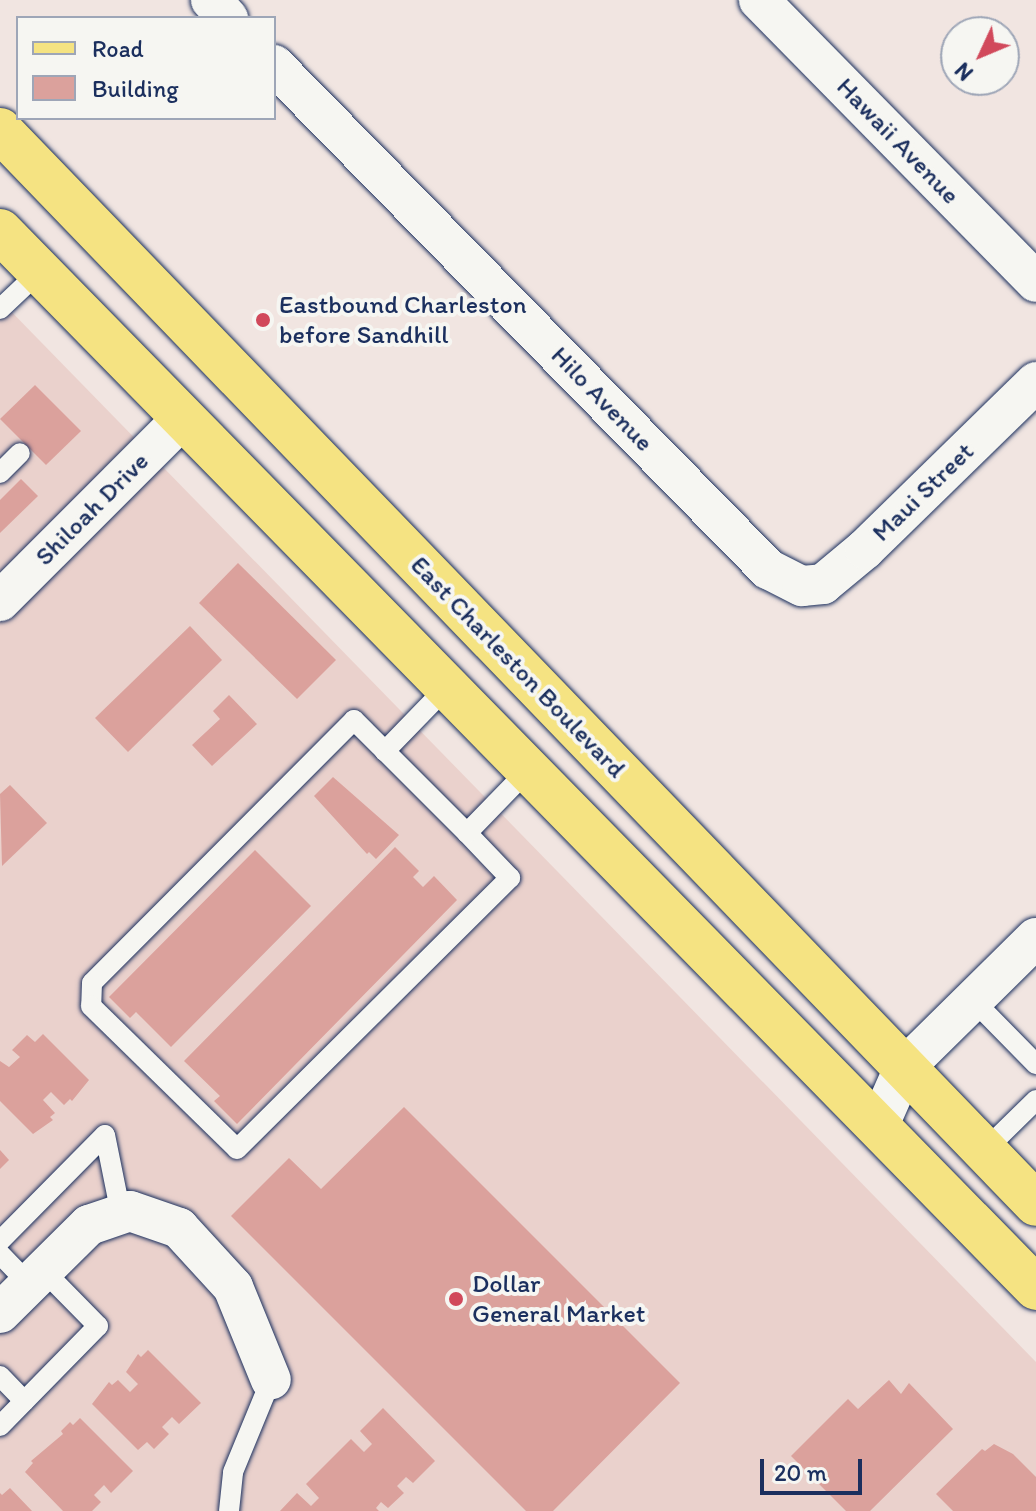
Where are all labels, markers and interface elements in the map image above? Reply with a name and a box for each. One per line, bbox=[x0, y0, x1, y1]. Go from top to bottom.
legend bbox=[16, 16, 276, 120]
north arrow bbox=[940, 16, 1020, 96]
text: Road bbox=[92, 34, 144, 63]
text: N bbox=[949, 57, 979, 86]
street label: Hawaii Avenue bbox=[830, 72, 966, 210]
text: Building bbox=[92, 74, 179, 103]
place label: Eastbound Charleston before Sandhill bbox=[279, 289, 527, 350]
marker: Eastbound Charleston before Sandhill bbox=[254, 311, 272, 329]
street label: Hilo Avenue bbox=[545, 341, 659, 457]
street label: Maui Street bbox=[866, 436, 980, 548]
street label: Shiloah Drive bbox=[29, 446, 155, 572]
street label: East Charleston Boulevard bbox=[403, 549, 633, 785]
place label: Dollar General Market bbox=[472, 1268, 646, 1330]
marker: Dollar General Market bbox=[447, 1290, 465, 1308]
scale bar bbox=[764, 1443, 866, 1493]
text: 20 m bbox=[774, 1458, 827, 1487]

